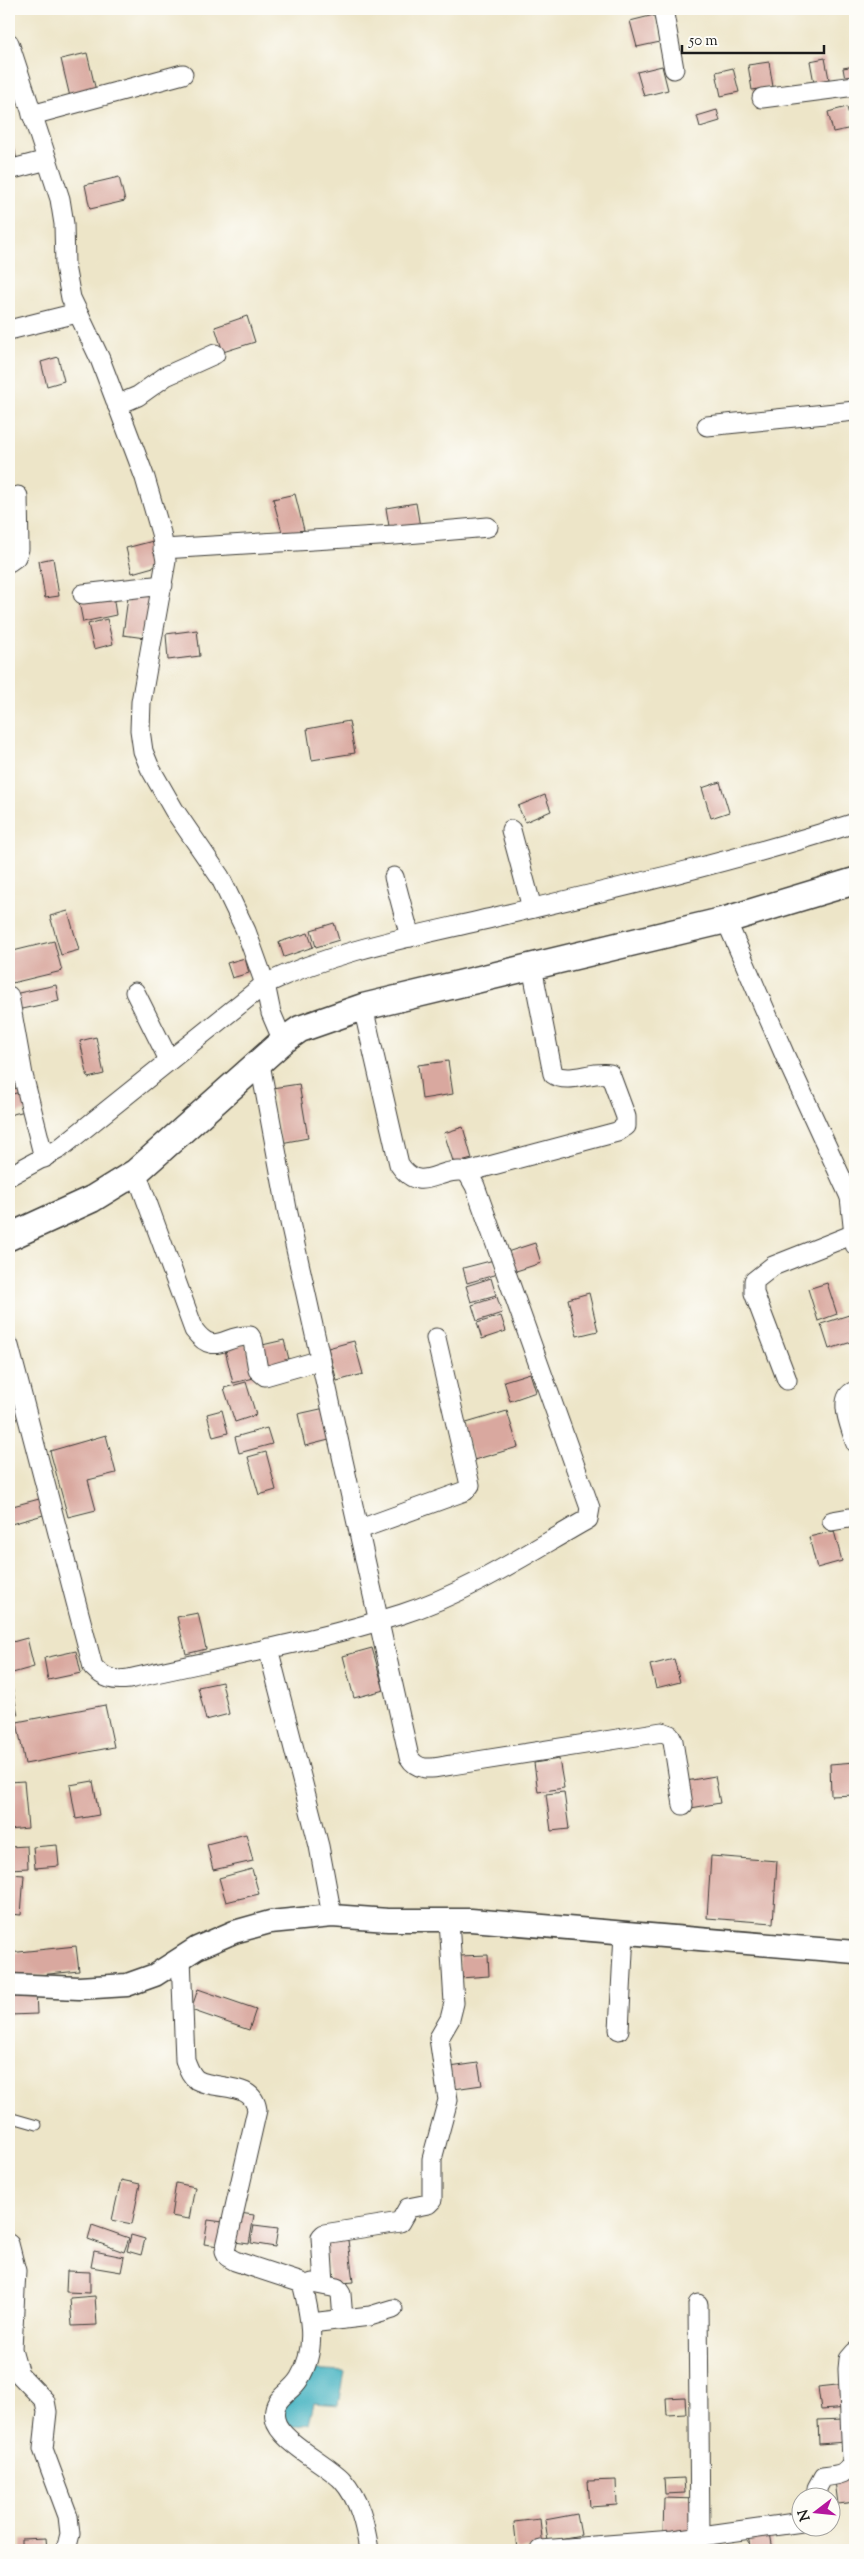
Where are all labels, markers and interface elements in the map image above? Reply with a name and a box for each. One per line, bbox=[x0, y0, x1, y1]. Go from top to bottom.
scale bar bbox=[682, 22, 824, 54]
text: 50 m bbox=[688, 31, 718, 52]
north arrow bbox=[792, 2486, 842, 2536]
text: N bbox=[794, 2507, 817, 2523]

